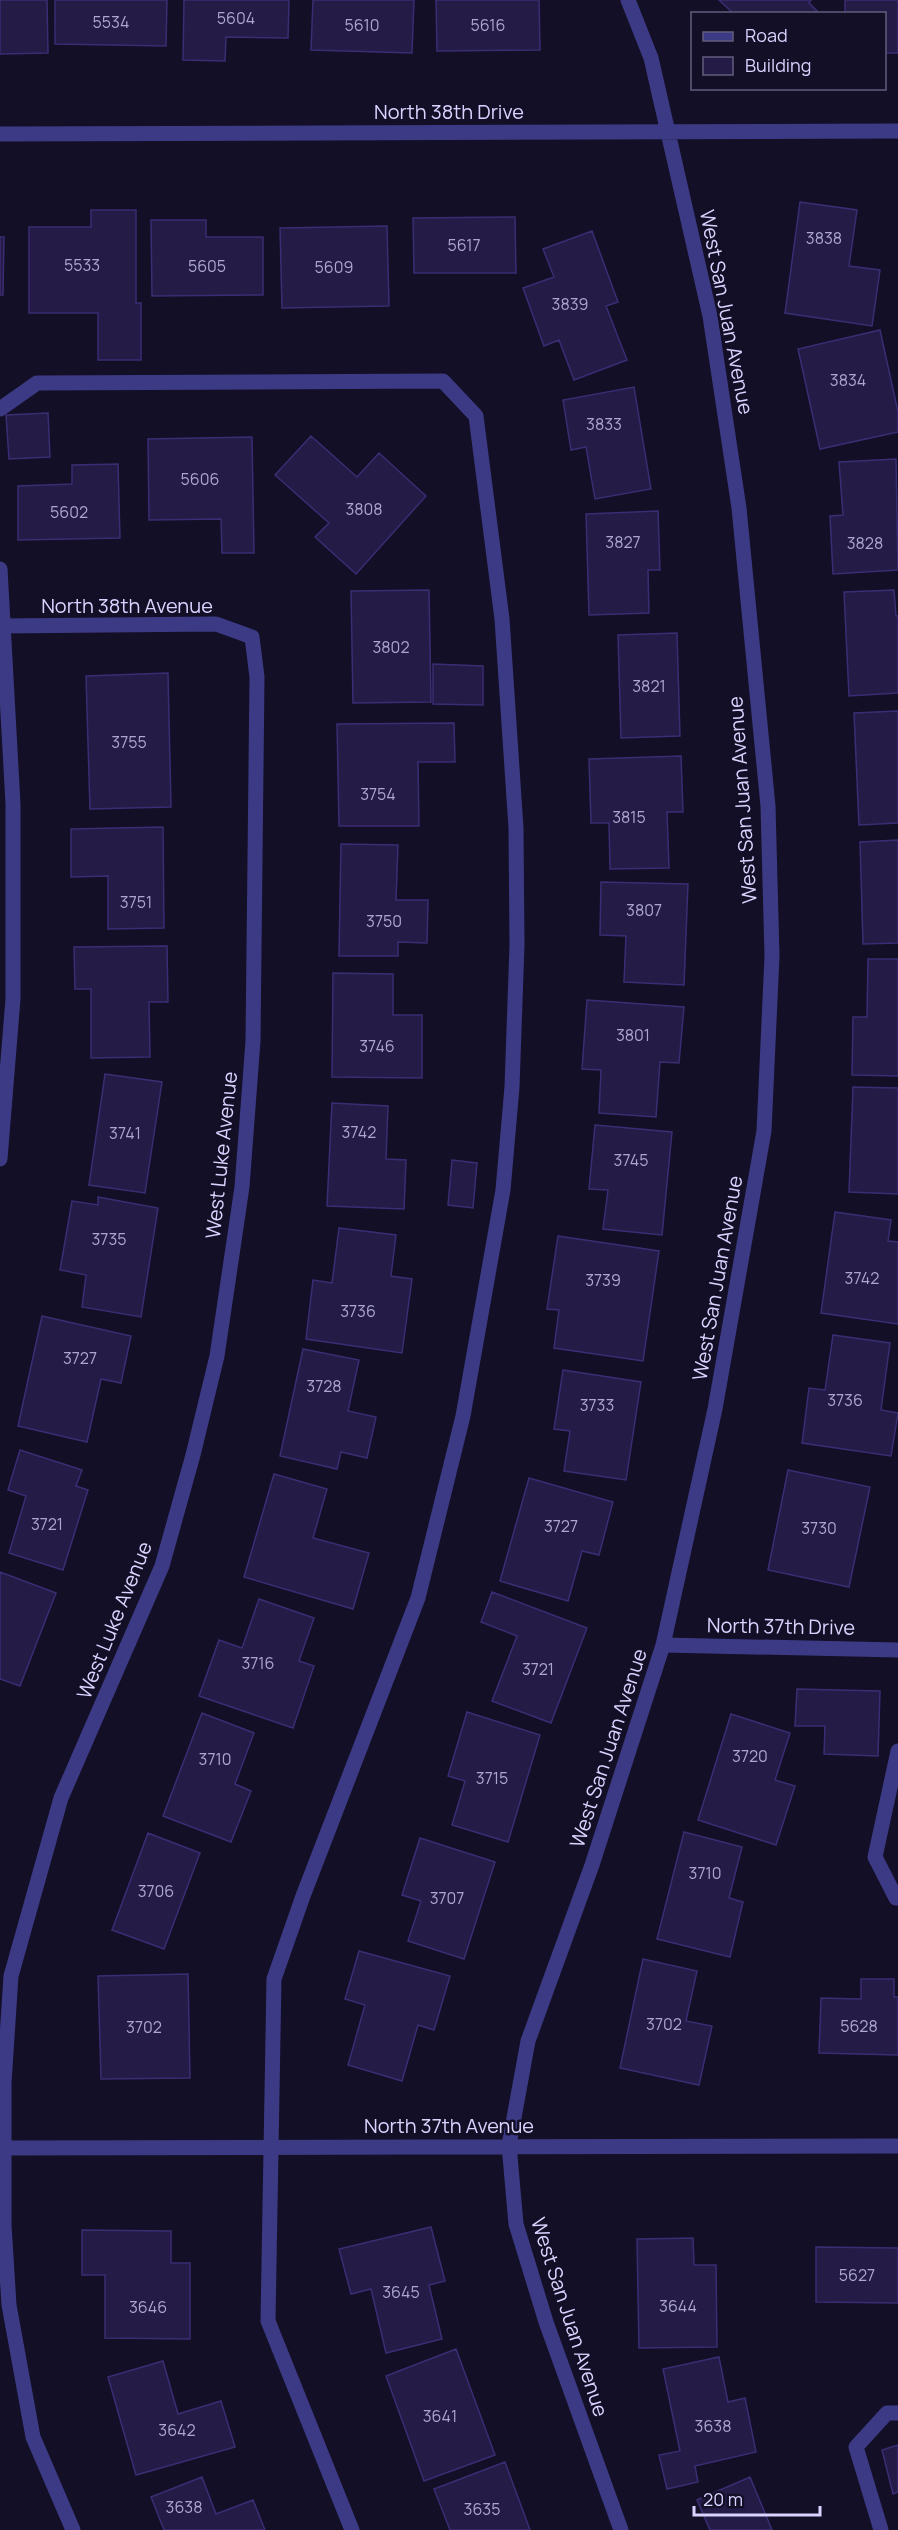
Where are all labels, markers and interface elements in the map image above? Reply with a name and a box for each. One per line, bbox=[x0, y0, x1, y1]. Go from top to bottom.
house number: 5604 bbox=[217, 7, 255, 29]
house number: 5534 bbox=[93, 11, 129, 33]
legend bbox=[691, 12, 886, 90]
house number: 5610 bbox=[345, 14, 379, 36]
house number: 5616 bbox=[470, 14, 506, 36]
text: Road bbox=[745, 23, 788, 47]
text: Building bbox=[745, 53, 811, 77]
street label: North 38th Drive bbox=[374, 98, 524, 125]
street label: West San Juan Avenue bbox=[694, 208, 760, 416]
house number: 3838 bbox=[806, 227, 842, 249]
house number: 5617 bbox=[447, 234, 481, 256]
house number: 5533 bbox=[64, 254, 100, 276]
house number: 5605 bbox=[188, 255, 226, 277]
house number: 5609 bbox=[315, 256, 353, 278]
house number: 3839 bbox=[552, 293, 588, 315]
house number: 3834 bbox=[830, 369, 866, 391]
house number: 3833 bbox=[586, 413, 622, 435]
house number: 5606 bbox=[181, 468, 219, 490]
house number: 3808 bbox=[345, 498, 383, 520]
house number: 5602 bbox=[50, 501, 88, 523]
house number: 3827 bbox=[605, 531, 641, 553]
house number: 3828 bbox=[847, 532, 883, 554]
street label: North 38th Avenue bbox=[41, 592, 213, 619]
house number: 3802 bbox=[372, 636, 410, 658]
house number: 3821 bbox=[632, 675, 666, 697]
street label: West San Juan Avenue bbox=[721, 695, 763, 905]
house number: 3755 bbox=[111, 731, 147, 753]
house number: 3754 bbox=[360, 783, 396, 805]
house number: 3815 bbox=[612, 806, 646, 828]
house number: 3751 bbox=[120, 891, 152, 913]
house number: 3807 bbox=[626, 899, 662, 921]
house number: 3750 bbox=[366, 910, 402, 932]
house number: 3801 bbox=[616, 1024, 650, 1046]
house number: 3746 bbox=[359, 1035, 395, 1057]
street label: West Luke Avenue bbox=[199, 1070, 243, 1240]
house number: 3742 bbox=[342, 1121, 376, 1143]
house number: 3741 bbox=[109, 1122, 141, 1144]
house number: 3745 bbox=[614, 1149, 648, 1171]
street label: West San Juan Avenue bbox=[686, 1173, 748, 1383]
house number: 3735 bbox=[92, 1228, 126, 1250]
house number: 3742 bbox=[845, 1267, 879, 1289]
house number: 3739 bbox=[585, 1269, 621, 1291]
house number: 3736 bbox=[340, 1300, 376, 1322]
house number: 3727 bbox=[63, 1347, 97, 1369]
house number: 3728 bbox=[306, 1375, 342, 1397]
house number: 3736 bbox=[827, 1389, 863, 1411]
house number: 3733 bbox=[580, 1394, 614, 1416]
house number: 3721 bbox=[31, 1513, 63, 1535]
house number: 3727 bbox=[544, 1515, 578, 1537]
house number: 3730 bbox=[801, 1517, 837, 1539]
street label: West Luke Avenue bbox=[70, 1537, 158, 1703]
street label: North 37th Drive bbox=[707, 1611, 855, 1641]
street label: West San Juan Avenue bbox=[563, 1645, 653, 1851]
house number: 3716 bbox=[241, 1652, 275, 1674]
house number: 3721 bbox=[522, 1658, 554, 1680]
house number: 3720 bbox=[732, 1745, 768, 1767]
house number: 3710 bbox=[199, 1748, 231, 1770]
house number: 3715 bbox=[476, 1767, 508, 1789]
house number: 3710 bbox=[689, 1862, 721, 1884]
house number: 3706 bbox=[138, 1880, 174, 1902]
house number: 3707 bbox=[430, 1887, 464, 1909]
house number: 3702 bbox=[646, 2013, 682, 2035]
house number: 5628 bbox=[840, 2015, 878, 2037]
house number: 3702 bbox=[126, 2016, 162, 2038]
street label: North 37th Avenue bbox=[364, 2112, 534, 2139]
street label: West San Juan Avenue bbox=[525, 2214, 615, 2420]
house number: 5627 bbox=[839, 2264, 875, 2286]
house number: 3645 bbox=[382, 2281, 420, 2303]
house number: 3644 bbox=[659, 2295, 697, 2317]
house number: 3646 bbox=[129, 2296, 167, 2318]
house number: 3641 bbox=[423, 2405, 457, 2427]
house number: 3638 bbox=[695, 2415, 731, 2437]
house number: 3642 bbox=[158, 2419, 196, 2441]
scale bar bbox=[694, 2479, 820, 2517]
text: 20 m bbox=[703, 2487, 743, 2511]
house number: 3638 bbox=[166, 2496, 202, 2518]
house number: 3635 bbox=[464, 2498, 500, 2520]

